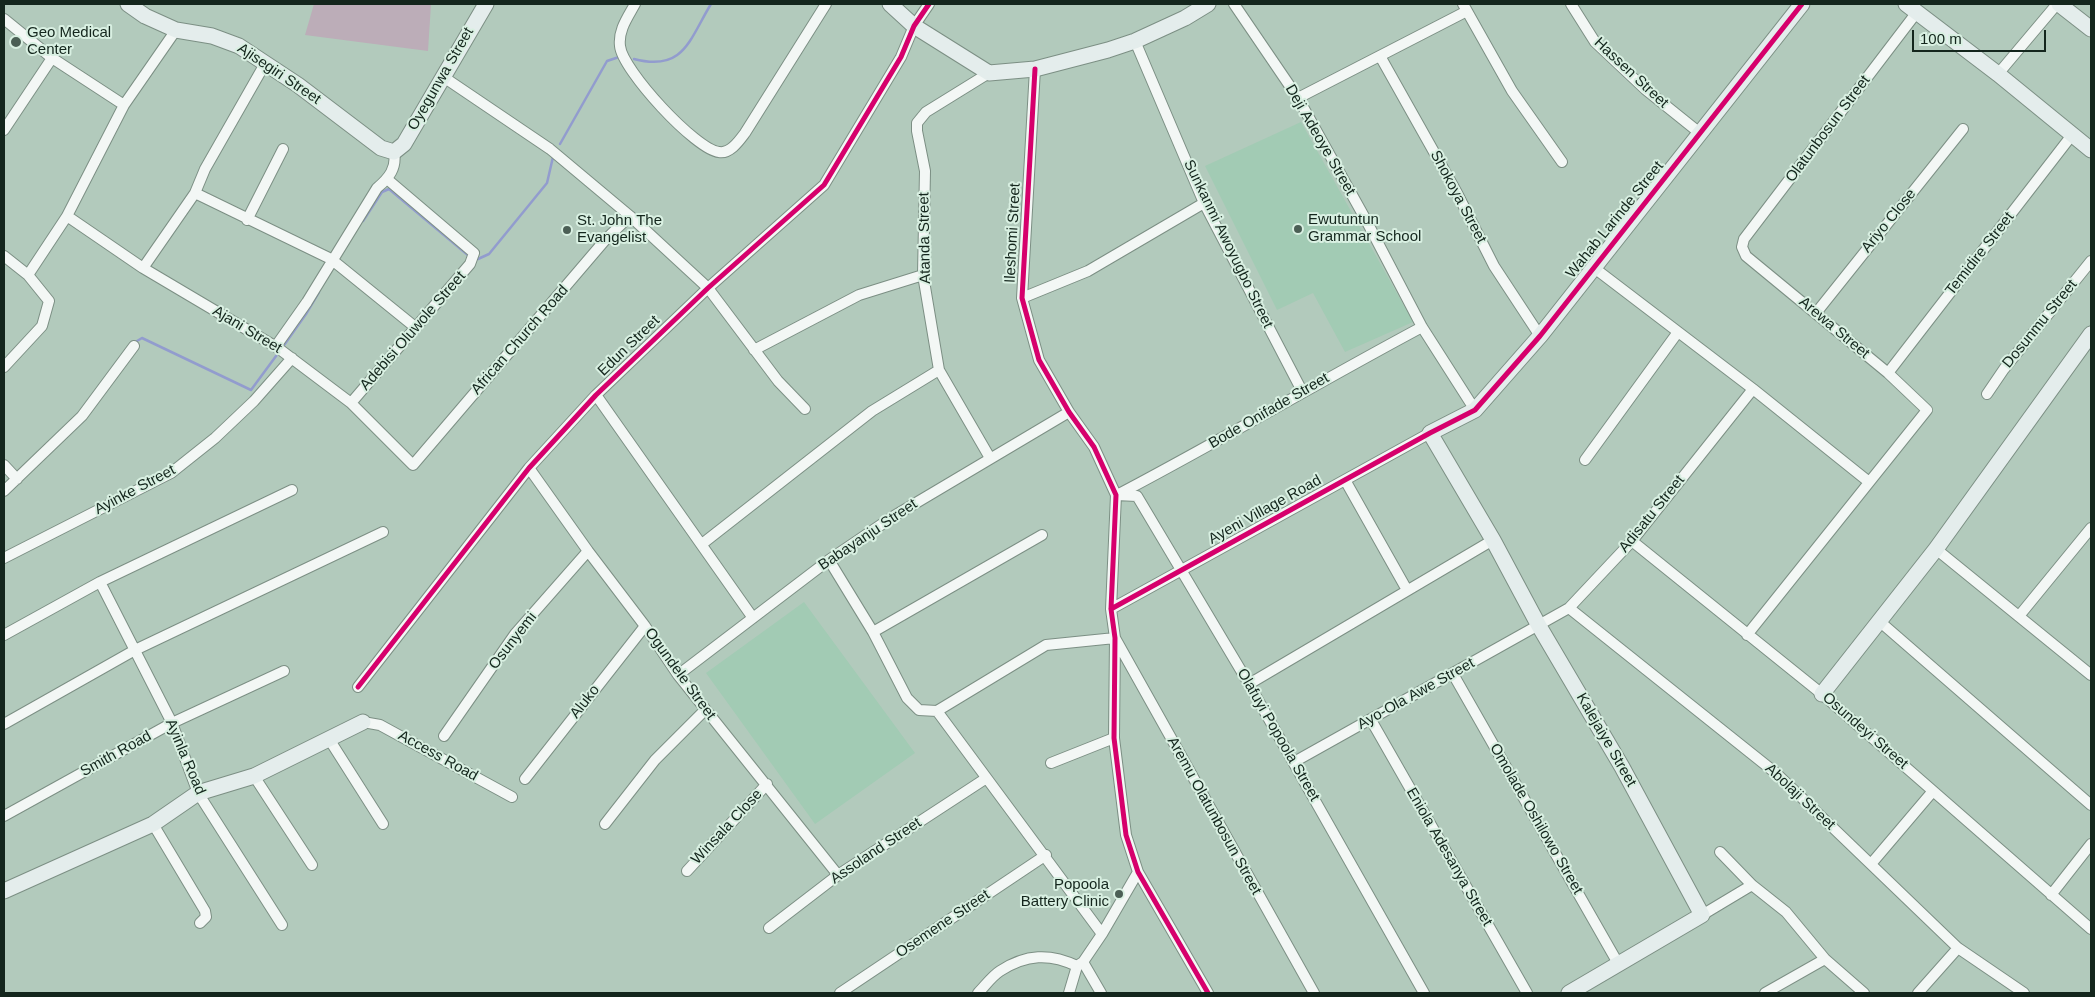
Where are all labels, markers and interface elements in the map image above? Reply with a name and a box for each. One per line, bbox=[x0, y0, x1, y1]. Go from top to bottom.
scale bar bbox=[1915, 20, 2049, 52]
place label: Geo Medical Center bbox=[27, 24, 111, 59]
street label: Oyegunwa Street bbox=[404, 24, 478, 134]
text: 100 m bbox=[1920, 30, 1962, 47]
street label: Hassen Street bbox=[1590, 34, 1672, 112]
marker: Geo Medical Center bbox=[9, 35, 23, 49]
street label: Ajisegiri Street bbox=[234, 40, 324, 108]
street label: Olatunbosun Street bbox=[1782, 72, 1874, 186]
street label: Deji Adeoye Street bbox=[1281, 81, 1359, 199]
street label: Shokoya Street bbox=[1426, 147, 1490, 247]
street label: Sunkanmi Awoyugbo Street bbox=[1179, 157, 1277, 331]
street label: Wahab Larinde Street bbox=[1562, 158, 1668, 282]
street label: Ileshomi Street bbox=[1001, 183, 1025, 283]
street label: Ariyo Close bbox=[1858, 186, 1920, 256]
street label: Atanda Street bbox=[915, 192, 935, 284]
street label: Temidire Street bbox=[1942, 209, 2018, 299]
place label: Ewutuntun Grammar School bbox=[1308, 211, 1421, 246]
place label: St. John The Evangelist bbox=[577, 212, 662, 247]
marker: Ewutuntun Grammar School bbox=[1292, 223, 1304, 235]
marker: St. John The Evangelist bbox=[561, 224, 573, 236]
street label: Adebisi Oluwole Street bbox=[356, 268, 470, 394]
street label: Dosunmu Street bbox=[1999, 276, 2081, 372]
street label: African Church Road bbox=[468, 282, 572, 398]
street label: Arewa Street bbox=[1795, 293, 1873, 363]
street label: Ajani Street bbox=[209, 302, 285, 358]
street label: Edun Street bbox=[594, 312, 664, 380]
street label: Bode Onifade Street bbox=[1206, 369, 1332, 453]
street label: Ayinke Street bbox=[92, 461, 178, 519]
street label: Ayeni Village Road bbox=[1205, 472, 1325, 548]
street label: Adisatu Street bbox=[1615, 472, 1689, 556]
street label: Babayanju Street bbox=[815, 495, 921, 575]
street label: Osunyemi bbox=[485, 609, 541, 673]
street label: Ogundele Street bbox=[641, 625, 719, 723]
street label: Ayo-Ola Awe Street bbox=[1354, 654, 1478, 734]
street label: Olafuyi Popoola Street bbox=[1233, 666, 1323, 804]
street label: Aluko bbox=[566, 682, 604, 722]
street label: Osundeyi Street bbox=[1819, 689, 1911, 773]
street label: Kalejaiye Street bbox=[1572, 690, 1640, 790]
street label: Ayinla Road bbox=[161, 716, 209, 798]
street label: Smith Road bbox=[77, 727, 155, 781]
street label: Access Road bbox=[395, 727, 481, 785]
street label: Aremu Olatunbosun Street bbox=[1163, 734, 1265, 898]
street label: Omolade Oshilowo Street bbox=[1485, 740, 1587, 898]
street label: Abolaji Street bbox=[1761, 760, 1839, 834]
street label: Eniola Adesanya Street bbox=[1402, 785, 1496, 929]
street label: Winsala Close bbox=[688, 786, 766, 868]
street label: Assoland Street bbox=[827, 814, 925, 888]
place label: Popoola Battery Clinic bbox=[1021, 876, 1109, 911]
street label: Osemene Street bbox=[893, 886, 993, 962]
marker: Popoola Battery Clinic bbox=[1113, 888, 1125, 900]

